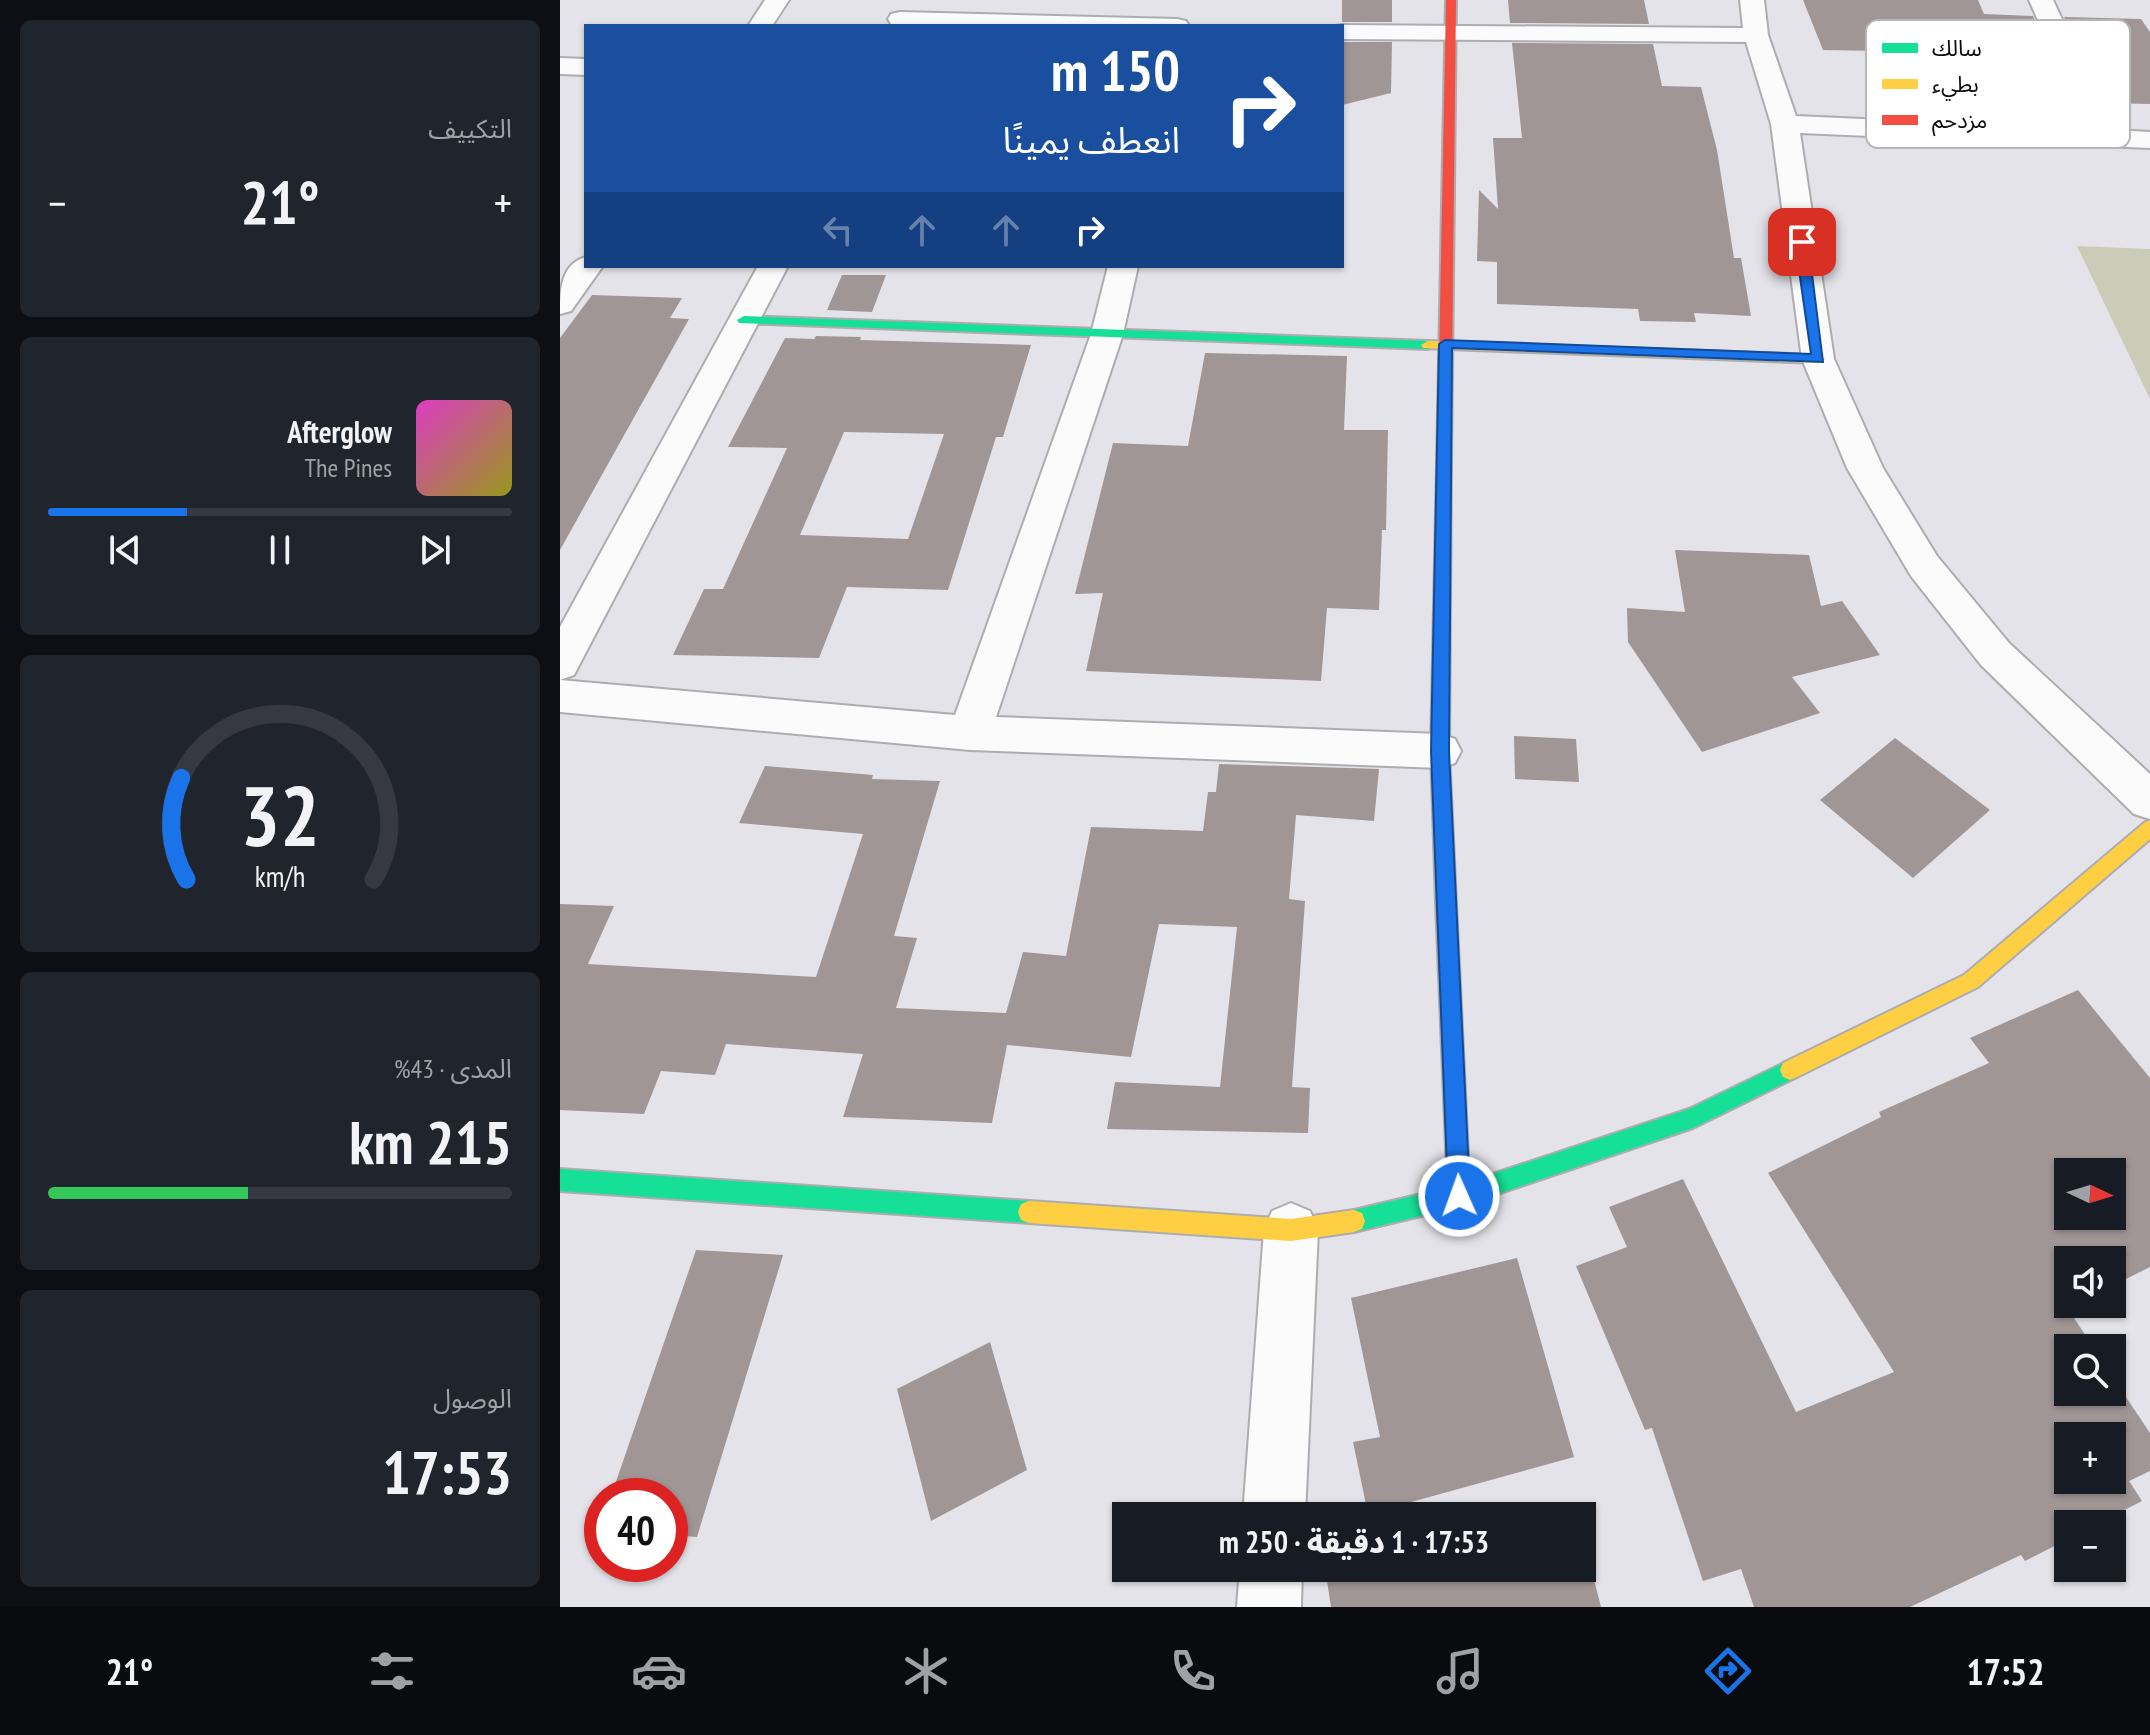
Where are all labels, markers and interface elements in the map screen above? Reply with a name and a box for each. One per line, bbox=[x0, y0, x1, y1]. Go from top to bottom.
legend bbox=[1866, 20, 2130, 148]
text: 150 m bbox=[1051, 34, 1180, 106]
text: سالك bbox=[1932, 34, 1982, 62]
icon: right bbox=[1208, 56, 1312, 160]
text: بطيء bbox=[1932, 70, 1979, 101]
text: مزدحم bbox=[1932, 106, 1987, 137]
text: التكييف bbox=[428, 112, 512, 145]
text: انعطف يمينًا bbox=[1002, 116, 1180, 163]
text: 21° bbox=[240, 163, 320, 241]
text: − bbox=[48, 174, 66, 231]
text: + bbox=[494, 174, 512, 231]
icon: left bbox=[816, 208, 860, 252]
icon: ahead bbox=[900, 208, 944, 252]
icon: ahead bbox=[984, 208, 1028, 252]
icon: right bbox=[1068, 208, 1112, 252]
pin bbox=[1768, 208, 1836, 276]
icon: arrive bbox=[1780, 220, 1824, 264]
text: Afterglow bbox=[287, 412, 392, 451]
text: The Pines bbox=[304, 451, 392, 484]
icon: previous bbox=[103, 528, 147, 572]
icon: pause bbox=[258, 528, 302, 572]
icon: next bbox=[413, 528, 457, 572]
text: 32 bbox=[240, 760, 320, 868]
text: km/h bbox=[255, 858, 305, 895]
text: المدى · 43% bbox=[394, 1052, 512, 1085]
text: 215 km bbox=[349, 1103, 512, 1181]
position arrow bbox=[1417, 1154, 1501, 1238]
north arrow bbox=[2054, 1158, 2126, 1230]
map controls bbox=[2054, 1158, 2126, 1582]
button: sound bbox=[2054, 1246, 2126, 1318]
button: search bbox=[2054, 1334, 2126, 1406]
text: الوصول bbox=[433, 1382, 512, 1415]
button: + bbox=[2054, 1422, 2126, 1494]
text: 17:53 bbox=[382, 1433, 512, 1511]
speed limit sign: 40 bbox=[584, 1478, 688, 1582]
button: − bbox=[2054, 1510, 2126, 1582]
text: 17:53 · 1 دقيقة · 250 m bbox=[1219, 1522, 1489, 1561]
icon: filters bbox=[364, 1643, 420, 1699]
icon: car bbox=[631, 1643, 687, 1699]
icon: climate bbox=[898, 1643, 954, 1699]
icon: phone bbox=[1165, 1643, 1221, 1699]
icon: music bbox=[1432, 1643, 1488, 1699]
icon: directions bbox=[1700, 1643, 1756, 1699]
text: 21° bbox=[106, 1648, 153, 1695]
text: 17:52 bbox=[1967, 1648, 2044, 1695]

